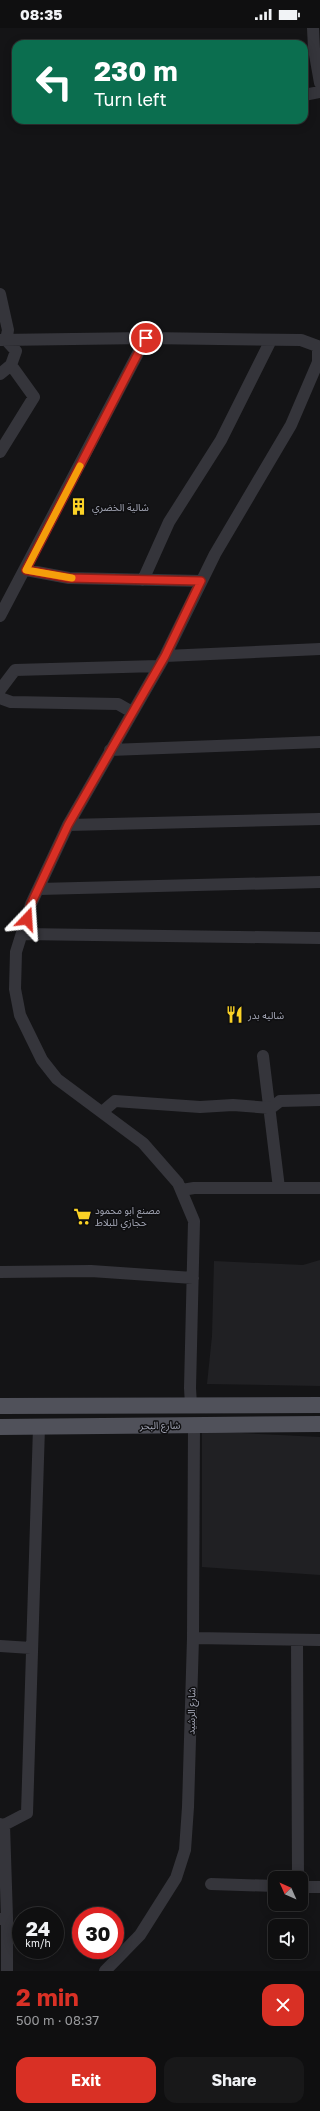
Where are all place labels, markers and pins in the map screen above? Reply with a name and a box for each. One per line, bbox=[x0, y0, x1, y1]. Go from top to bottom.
pin bbox=[129, 321, 163, 355]
building icon: شالية الخضري bbox=[69, 497, 89, 517]
place label: شالية الخضري bbox=[92, 501, 149, 515]
restaurant icon: شاليه بدر bbox=[225, 1005, 245, 1025]
place label: شاليه بدر bbox=[247, 1009, 284, 1022]
place label: مصنع ابو محمود حجازي للبلاط bbox=[95, 1204, 160, 1230]
supermarket icon: مصنع ابو محمود حجازي للبلاط bbox=[72, 1206, 92, 1226]

